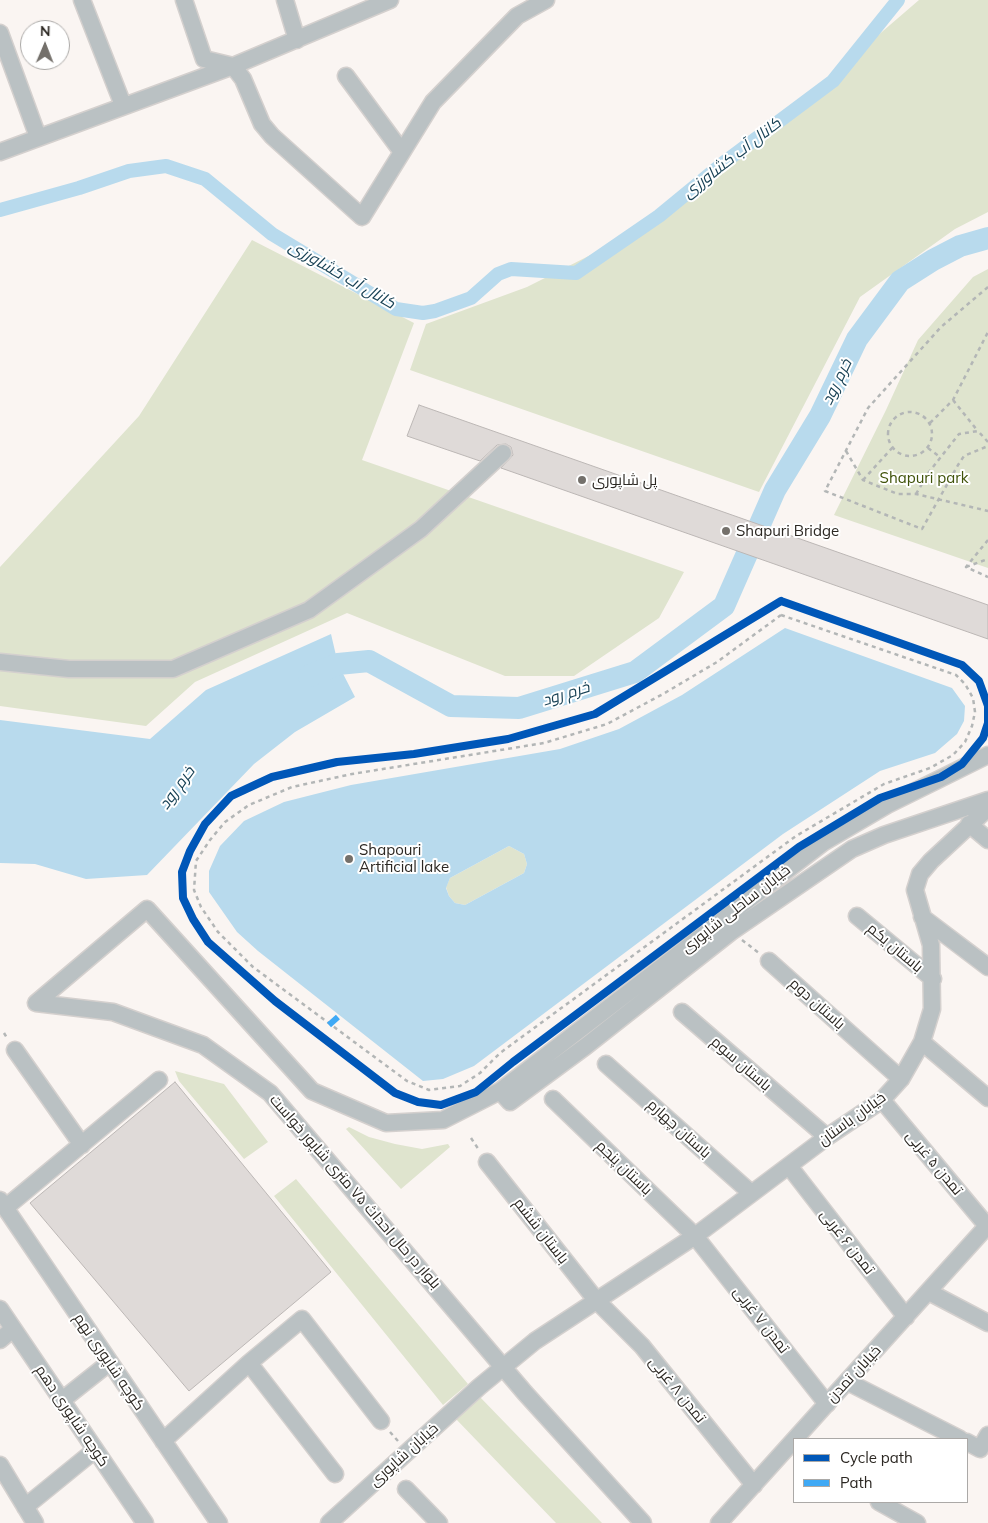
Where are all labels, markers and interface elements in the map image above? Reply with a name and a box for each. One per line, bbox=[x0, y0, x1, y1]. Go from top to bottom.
north arrow bbox=[20, 20, 70, 70]
text: N bbox=[40, 22, 51, 40]
water label: کانال آب کشاورزی bbox=[679, 114, 785, 202]
water label: کانال آب کشاورزی bbox=[285, 237, 399, 313]
water label: خرم رود bbox=[818, 356, 856, 408]
park label: Shapuri park bbox=[880, 469, 968, 487]
place label: پل شاپوری bbox=[592, 471, 657, 489]
marker: پل شاپوری bbox=[576, 474, 588, 486]
place label: Shapuri Bridge bbox=[736, 522, 839, 540]
marker: Shapuri Bridge bbox=[720, 525, 732, 537]
water label: خرم رود bbox=[540, 678, 592, 710]
water label: خرم رود bbox=[155, 763, 199, 813]
place label: Shapouri Artificial lake bbox=[359, 841, 449, 876]
marker: Shapouri Artificial lake bbox=[343, 853, 355, 865]
street label: خیابان ساحلی شاپوری bbox=[678, 861, 794, 957]
street label: باستان یکم bbox=[863, 919, 927, 977]
street label: باستان دوم bbox=[786, 974, 848, 1034]
street label: باستان سوم bbox=[707, 1033, 775, 1095]
street label: خیابان باستان bbox=[815, 1088, 889, 1150]
street label: بلوار در حال احداث ۷۵ متری شاپور خواست bbox=[266, 1091, 444, 1293]
street label: باستان چهارم bbox=[643, 1096, 715, 1162]
street label: تمدن ۵ غربی bbox=[902, 1127, 966, 1199]
street label: باستان پنجم bbox=[592, 1137, 656, 1199]
street label: باستان ششم bbox=[510, 1194, 572, 1268]
street label: تمدن ۶ غربی bbox=[816, 1206, 878, 1278]
street label: تمدن ۷ غربی bbox=[729, 1283, 793, 1357]
street label: کوچه شاپوری نهم bbox=[70, 1310, 148, 1414]
street label: خیابان تمدن bbox=[823, 1342, 885, 1406]
street label: تمدن ۸ غربی bbox=[645, 1353, 709, 1427]
street label: کوچه شاپوری دهم bbox=[31, 1362, 113, 1470]
street label: خیابان شاپوری bbox=[366, 1419, 442, 1491]
legend bbox=[793, 1438, 968, 1503]
text: Cycle path bbox=[840, 1448, 913, 1467]
text: Path bbox=[840, 1473, 872, 1492]

